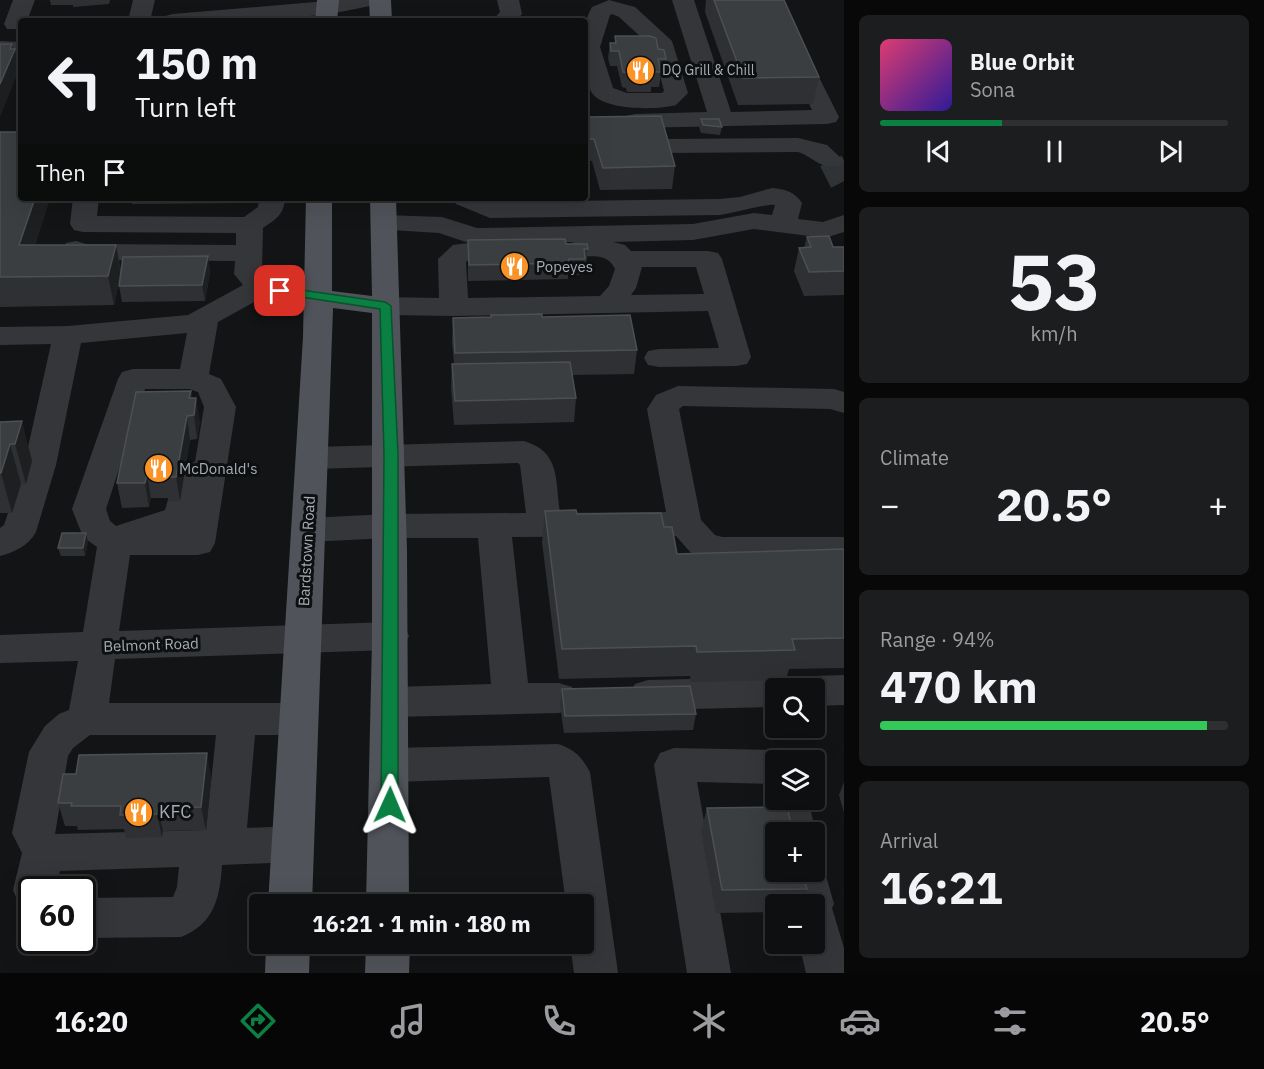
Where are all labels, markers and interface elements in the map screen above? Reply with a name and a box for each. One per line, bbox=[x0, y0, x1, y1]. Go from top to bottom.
text: 150 m bbox=[135, 36, 258, 91]
icon: left bbox=[36, 42, 114, 120]
text: Blue Orbit bbox=[970, 47, 1075, 76]
restaurant icon: DQ Grill & Chill bbox=[625, 54, 657, 86]
place label: DQ Grill & Chill bbox=[662, 61, 755, 79]
text: Sona bbox=[970, 76, 1015, 103]
text: Turn left bbox=[135, 89, 236, 124]
icon: previous bbox=[922, 135, 955, 168]
icon: pause bbox=[1038, 135, 1071, 168]
icon: next bbox=[1154, 135, 1187, 168]
icon: arrive bbox=[98, 156, 131, 189]
text: Then bbox=[36, 158, 86, 187]
text: 53 bbox=[1007, 230, 1101, 331]
restaurant icon: Popeyes bbox=[499, 251, 531, 283]
place label: Popeyes bbox=[536, 257, 593, 276]
pin bbox=[254, 265, 305, 316]
icon: arrive bbox=[263, 274, 296, 307]
text: km/h bbox=[1030, 320, 1078, 347]
text: Climate bbox=[880, 444, 949, 471]
restaurant icon: McDonald's bbox=[142, 453, 174, 485]
place label: McDonald's bbox=[179, 459, 257, 478]
text: 20.5° bbox=[996, 475, 1112, 533]
text: − bbox=[880, 483, 900, 526]
text: + bbox=[1208, 483, 1228, 526]
street label: Bardstown Road bbox=[294, 495, 319, 607]
text: Range · 94% bbox=[880, 626, 995, 653]
street label: Belmont Road bbox=[103, 633, 199, 656]
text: 470 km bbox=[880, 657, 1038, 715]
map controls bbox=[765, 678, 825, 954]
button: search bbox=[765, 678, 825, 738]
button: layers bbox=[765, 750, 825, 810]
position arrow bbox=[358, 773, 422, 837]
restaurant icon: KFC bbox=[122, 796, 154, 828]
place label: KFC bbox=[159, 800, 191, 823]
button: + bbox=[765, 822, 825, 882]
text: Arrival bbox=[880, 827, 938, 854]
text: 16:21 bbox=[880, 858, 1003, 916]
speed limit sign: 60 bbox=[18, 876, 96, 954]
button: − bbox=[765, 894, 825, 954]
text: 16:21 · 1 min · 180 m bbox=[312, 909, 531, 938]
icon: directions bbox=[237, 1000, 279, 1042]
icon: music bbox=[387, 1000, 429, 1042]
icon: phone bbox=[538, 1000, 580, 1042]
icon: climate bbox=[688, 1000, 730, 1042]
icon: car bbox=[839, 1000, 881, 1042]
icon: filters bbox=[989, 1000, 1031, 1042]
text: 16:20 bbox=[54, 1004, 128, 1039]
text: 20.5° bbox=[1140, 1004, 1210, 1039]

